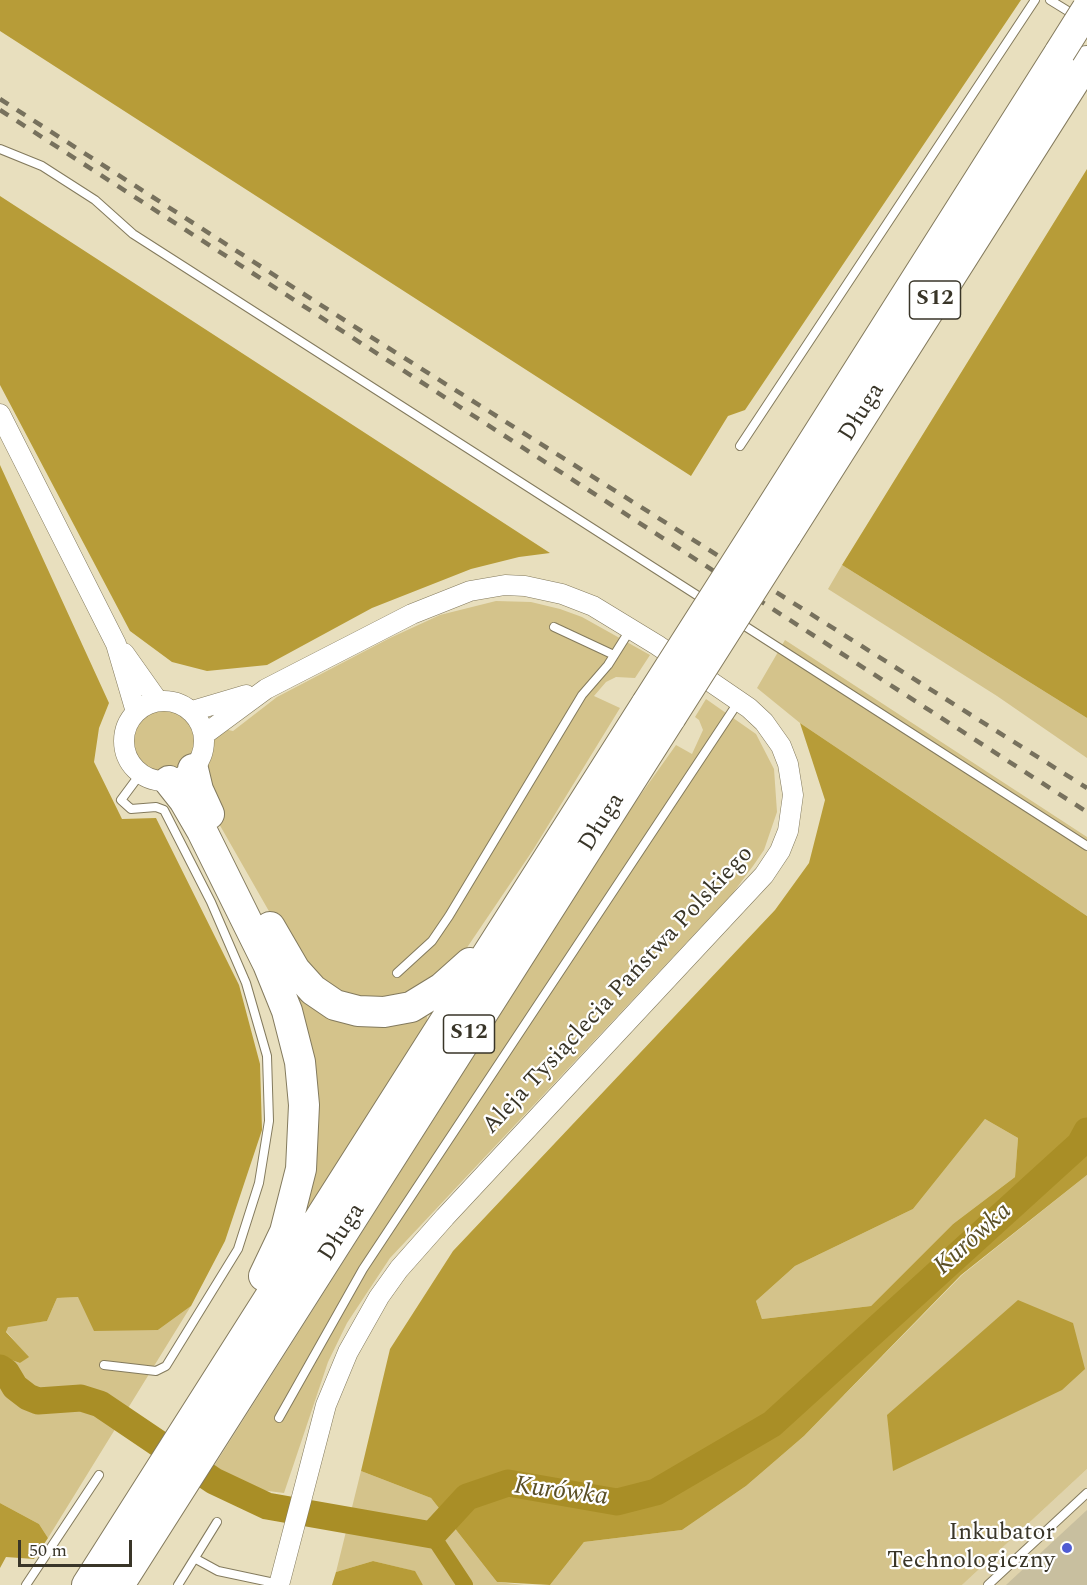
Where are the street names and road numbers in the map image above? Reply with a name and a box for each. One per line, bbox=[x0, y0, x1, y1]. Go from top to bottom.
road number: S12 bbox=[910, 281, 960, 319]
street label: Długa bbox=[834, 378, 892, 448]
street label: Długa bbox=[574, 788, 632, 858]
street label: Aleja Tysiąclecia Państwa Polskiego bbox=[478, 841, 760, 1141]
road number: S12 bbox=[444, 1015, 494, 1053]
street label: Długa bbox=[314, 1198, 372, 1268]

